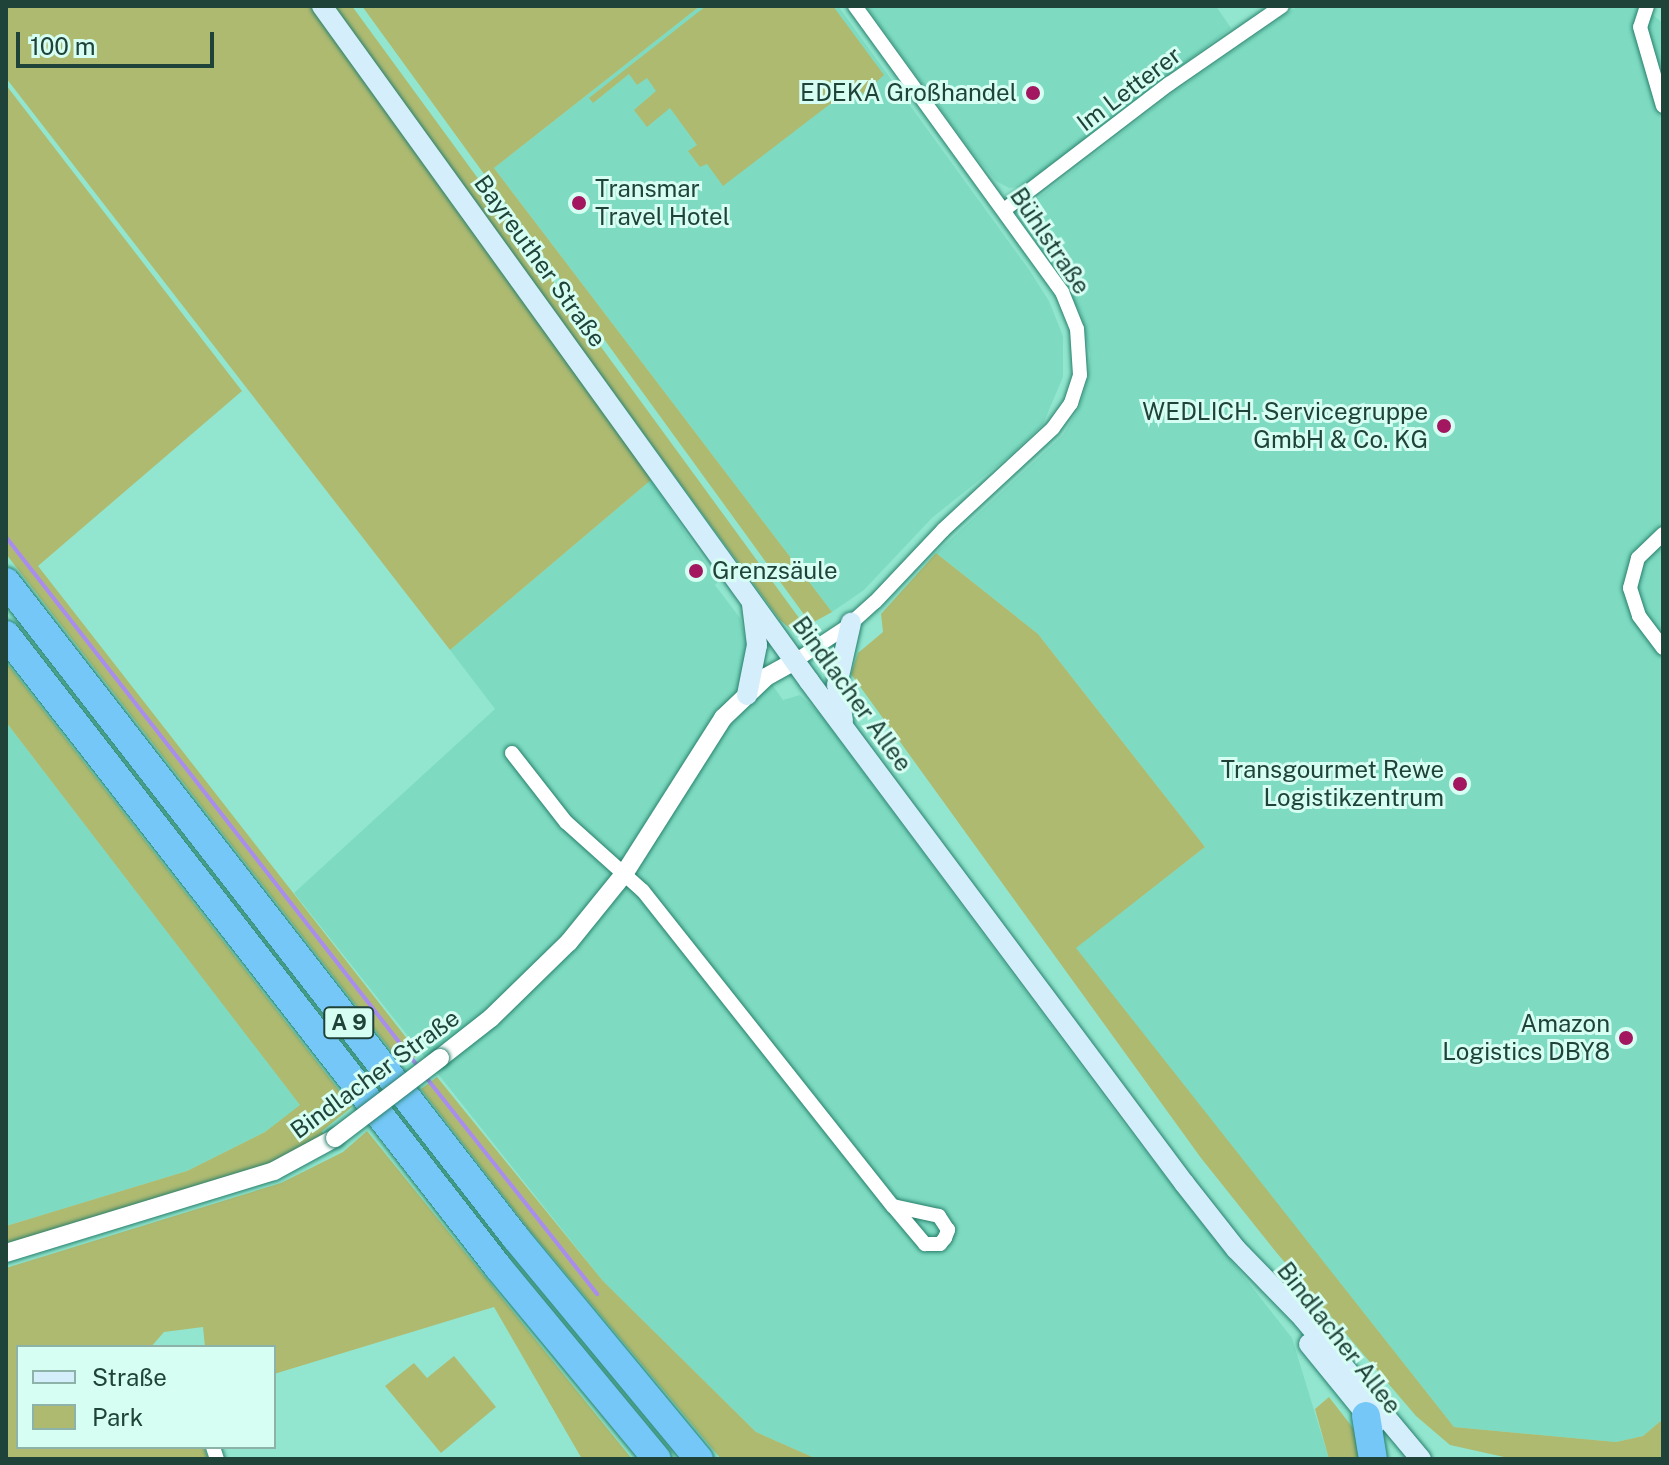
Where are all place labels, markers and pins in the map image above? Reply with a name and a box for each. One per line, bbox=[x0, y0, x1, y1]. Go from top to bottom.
place label: EDEKA Großhandel bbox=[800, 79, 1017, 107]
marker: EDEKA Großhandel bbox=[1024, 84, 1042, 102]
place label: Transmar Travel Hotel bbox=[595, 175, 730, 231]
marker: Transmar Travel Hotel bbox=[570, 194, 588, 212]
place label: WEDLICH. Servicegruppe GmbH & Co. KG bbox=[1142, 398, 1428, 454]
marker: WEDLICH. Servicegruppe GmbH & Co. KG bbox=[1435, 417, 1453, 435]
place label: Grenzsäule bbox=[712, 557, 838, 585]
marker: Grenzsäule bbox=[687, 562, 705, 580]
place label: Transgourmet Rewe Logistikzentrum bbox=[1221, 756, 1444, 812]
marker: Transgourmet Rewe Logistikzentrum bbox=[1451, 775, 1469, 793]
place label: Amazon Logistics DBY8 bbox=[1442, 1010, 1610, 1066]
marker: Amazon Logistics DBY8 bbox=[1617, 1029, 1635, 1047]

